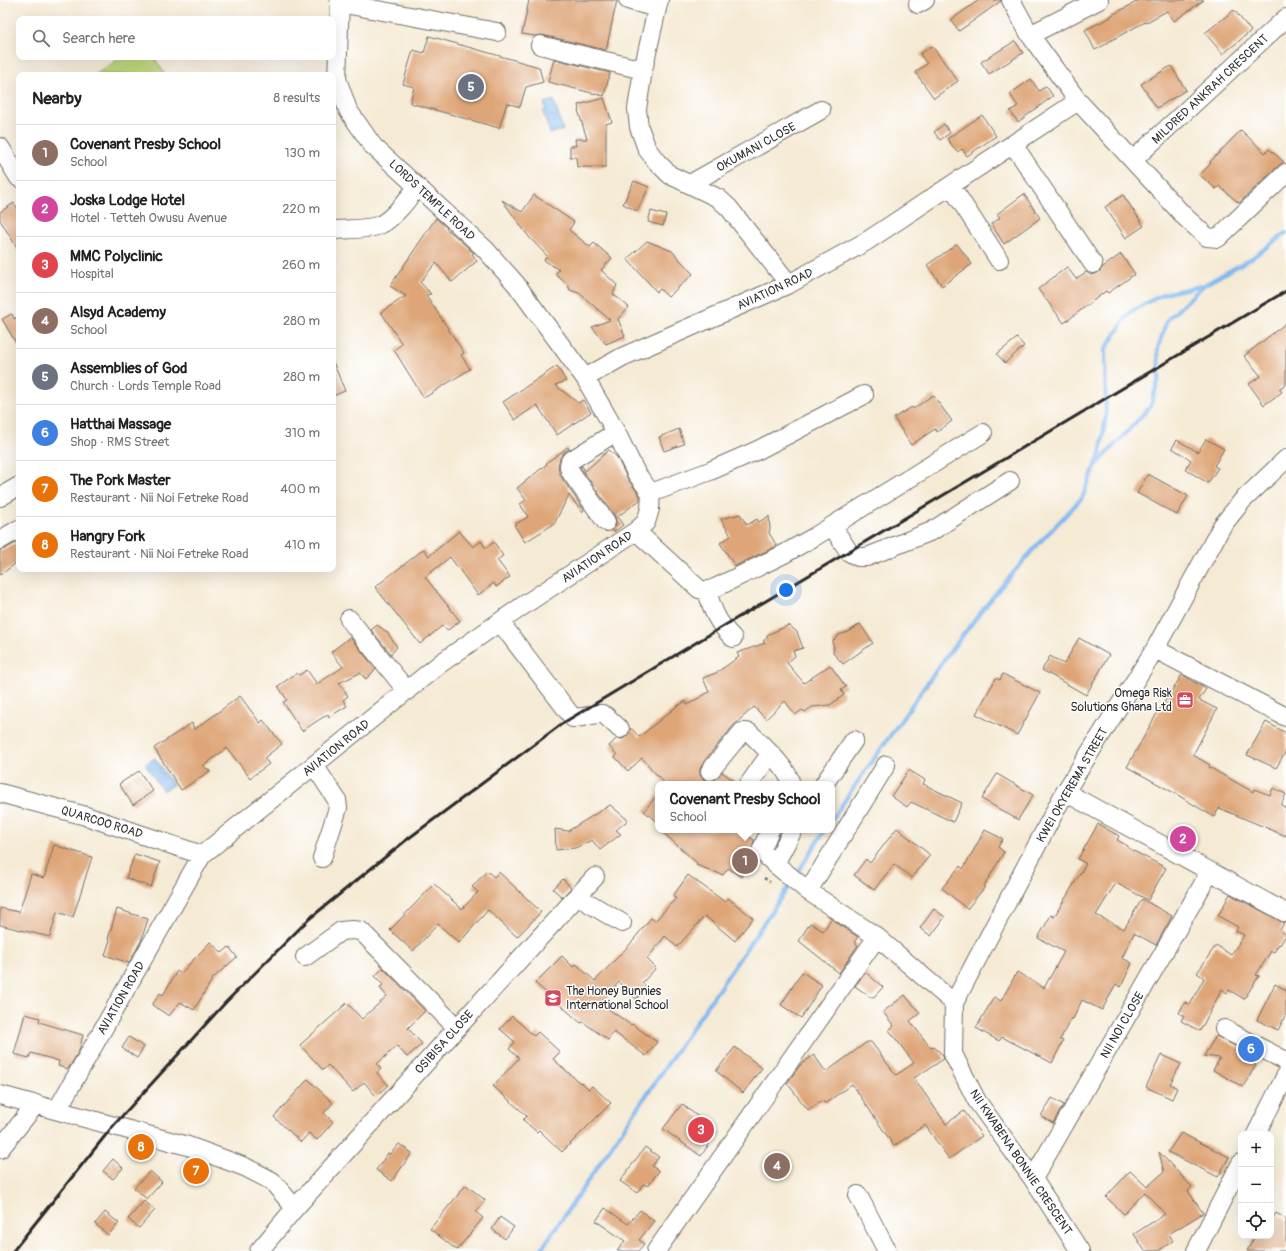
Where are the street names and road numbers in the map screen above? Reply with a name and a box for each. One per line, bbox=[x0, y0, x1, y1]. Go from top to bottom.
street label: MILDRED ANKRAH CRESCENT bbox=[1149, 31, 1272, 147]
street label: OKUMANI CLOSE bbox=[714, 119, 799, 175]
street label: LORDS TEMPLE ROAD bbox=[386, 157, 478, 244]
street label: AVIATION ROAD bbox=[735, 265, 816, 314]
street label: AVIATION ROAD bbox=[559, 528, 636, 587]
street label: AVIATION ROAD bbox=[300, 716, 373, 780]
street label: KWEI OKYEREMA STREET bbox=[1034, 725, 1112, 845]
street label: QUARCOO ROAD bbox=[59, 803, 145, 842]
street label: AVIATION ROAD bbox=[94, 959, 149, 1037]
street label: NII NOI CLOSE bbox=[1097, 989, 1147, 1061]
street label: OSIBISA CLOSE bbox=[412, 1007, 477, 1077]
street label: NII KWABENA BONNIE CRESCENT bbox=[966, 1087, 1075, 1238]

